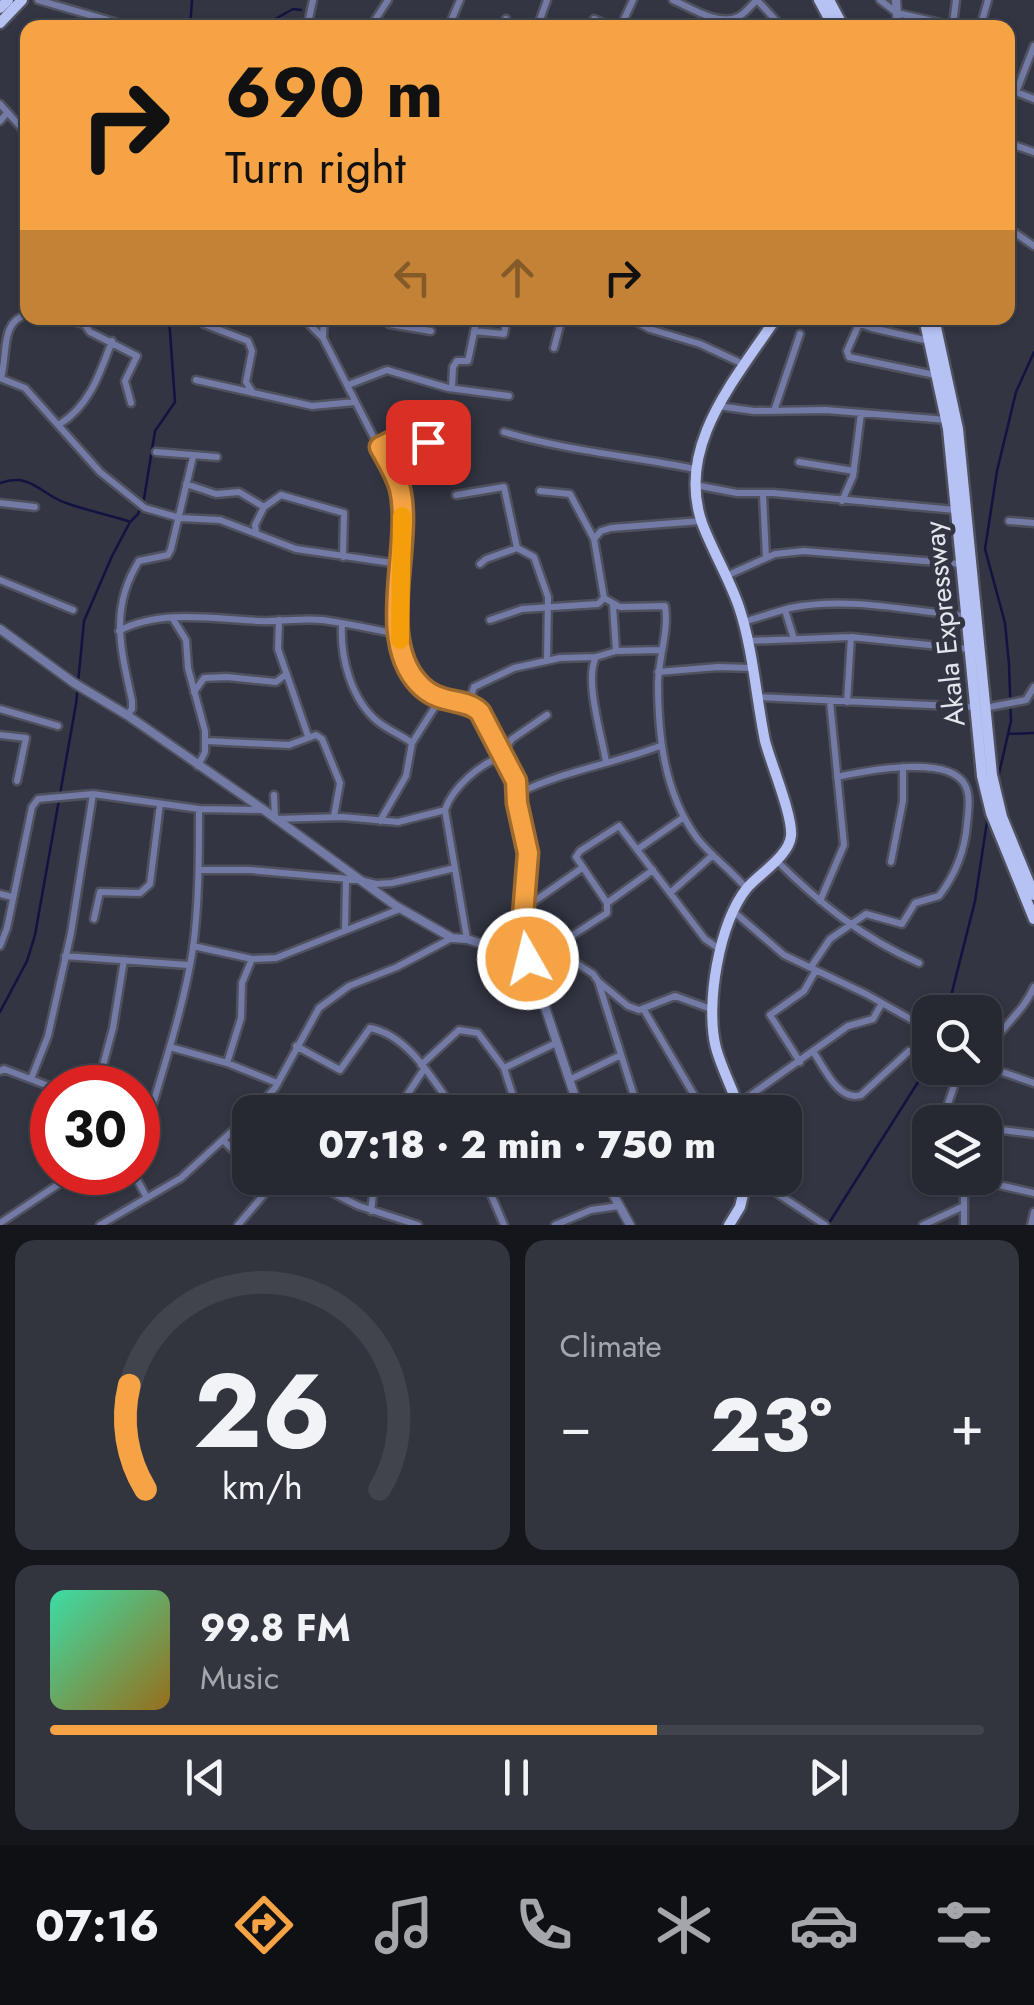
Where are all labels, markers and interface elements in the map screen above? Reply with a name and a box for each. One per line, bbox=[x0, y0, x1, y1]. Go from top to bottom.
text: 690 m bbox=[225, 42, 443, 143]
icon: right bbox=[60, 60, 190, 190]
text: Turn right bbox=[225, 135, 406, 200]
icon: left bbox=[385, 250, 440, 305]
icon: ahead bbox=[490, 250, 545, 305]
icon: right bbox=[595, 250, 650, 305]
pin bbox=[386, 400, 471, 485]
icon: arrive bbox=[401, 415, 456, 470]
street label: Akala Expressway bbox=[913, 518, 976, 729]
position arrow bbox=[476, 907, 580, 1011]
map controls bbox=[912, 995, 1002, 1195]
button: search bbox=[912, 995, 1002, 1085]
speed limit sign: 30 bbox=[30, 1065, 160, 1195]
button: layers bbox=[912, 1105, 1002, 1195]
text: 07:18 · 2 min · 750 m bbox=[318, 1117, 716, 1172]
text: Climate bbox=[560, 1323, 662, 1369]
text: 26 bbox=[193, 1336, 331, 1486]
text: 23° bbox=[710, 1371, 832, 1479]
text: − bbox=[560, 1386, 592, 1466]
text: + bbox=[950, 1386, 984, 1466]
text: km/h bbox=[222, 1461, 303, 1512]
text: 99.8 FM bbox=[200, 1600, 351, 1655]
text: Music bbox=[200, 1655, 279, 1701]
icon: previous bbox=[178, 1750, 233, 1805]
icon: pause bbox=[489, 1750, 544, 1805]
icon: next bbox=[801, 1750, 856, 1805]
icon: directions bbox=[229, 1890, 299, 1960]
icon: music bbox=[369, 1890, 439, 1960]
icon: phone bbox=[509, 1890, 579, 1960]
icon: climate bbox=[649, 1890, 719, 1960]
icon: car bbox=[789, 1890, 859, 1960]
icon: filters bbox=[929, 1890, 999, 1960]
text: 07:16 bbox=[35, 1893, 159, 1958]

